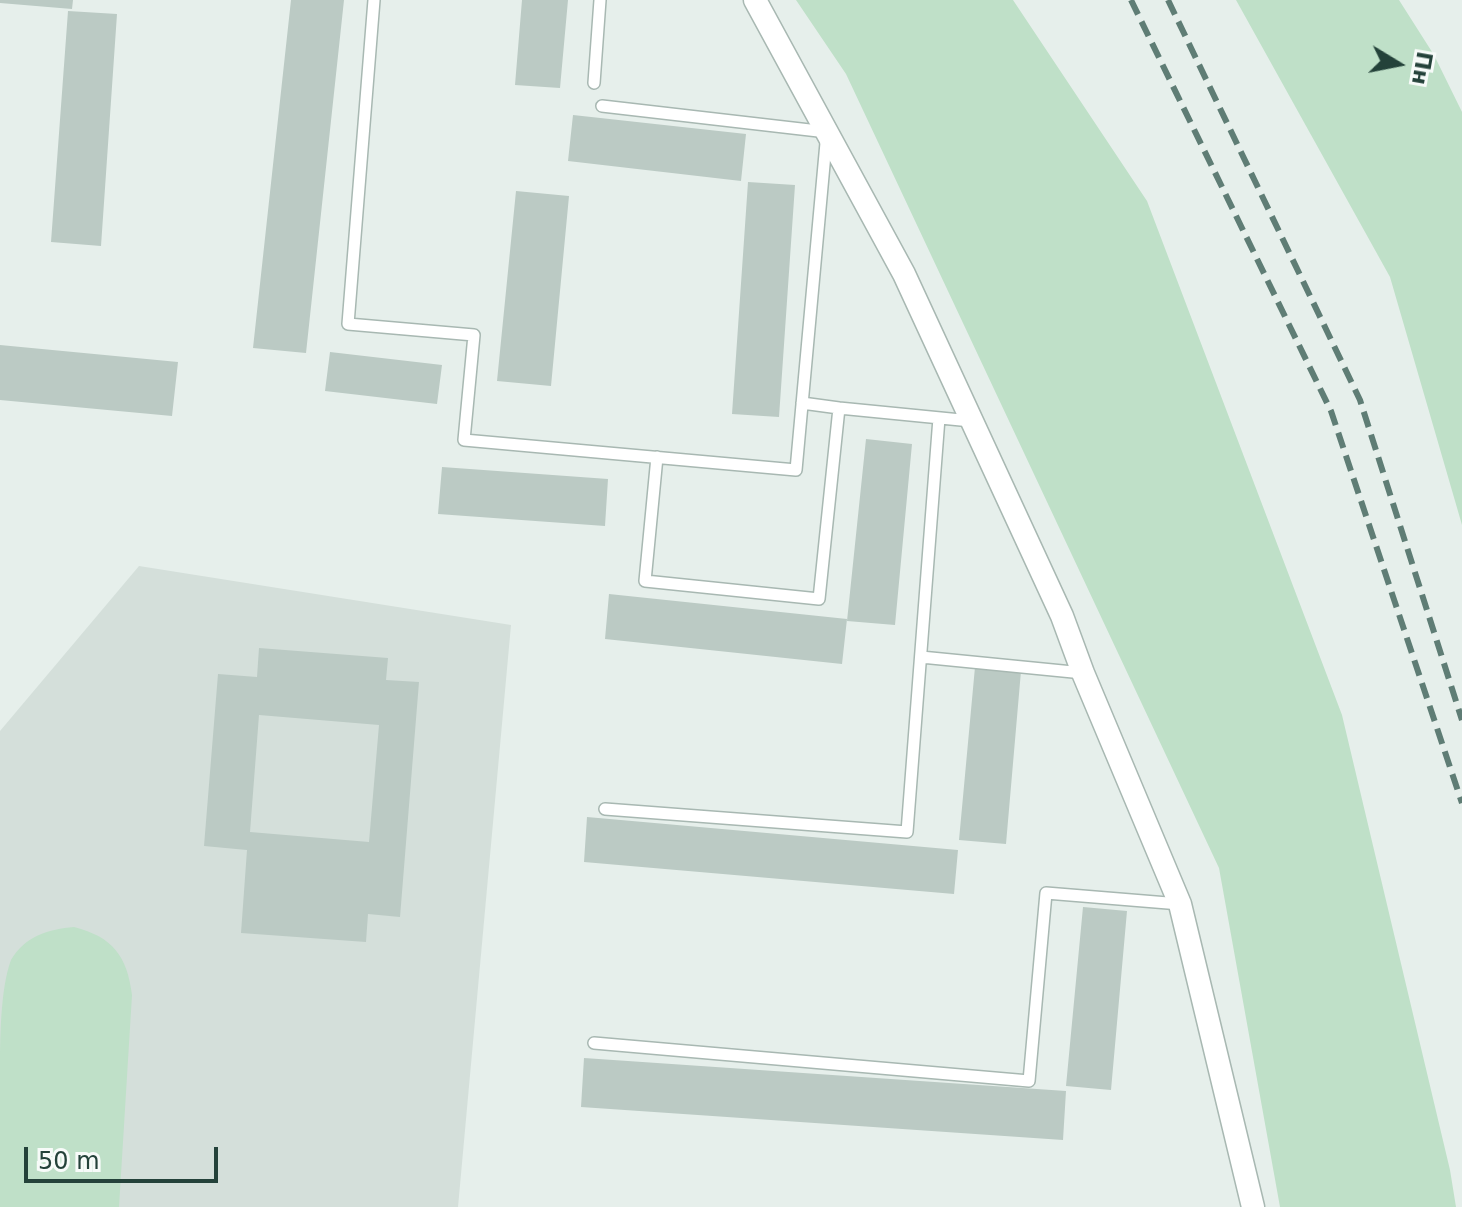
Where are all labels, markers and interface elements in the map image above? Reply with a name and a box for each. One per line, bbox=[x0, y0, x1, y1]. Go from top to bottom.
north arrow bbox=[1358, 24, 1438, 104]
text: Пн bbox=[1407, 50, 1437, 87]
scale bar bbox=[28, 1131, 222, 1181]
text: 50 m bbox=[38, 1147, 100, 1175]

